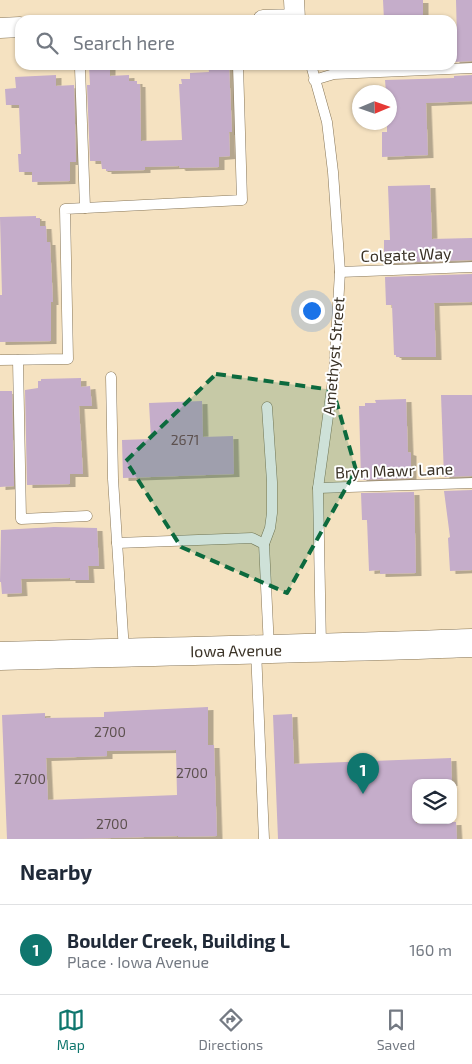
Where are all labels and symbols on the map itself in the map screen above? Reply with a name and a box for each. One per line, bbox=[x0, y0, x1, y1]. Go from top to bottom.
north arrow bbox=[352, 85, 397, 130]
street label: Colgate Way bbox=[360, 243, 452, 265]
street label: Amethyst Street bbox=[318, 296, 348, 416]
your location bbox=[299, 298, 325, 324]
house number: 2671 bbox=[171, 431, 199, 448]
street label: Bryn Mawr Lane bbox=[335, 458, 453, 482]
street label: Iowa Avenue bbox=[190, 640, 282, 660]
house number: 2700 bbox=[94, 723, 126, 740]
pin: 1 bbox=[347, 753, 379, 794]
house number: 2700 bbox=[176, 764, 208, 781]
house number: 2700 bbox=[14, 770, 46, 787]
house number: 2700 bbox=[96, 815, 128, 832]

